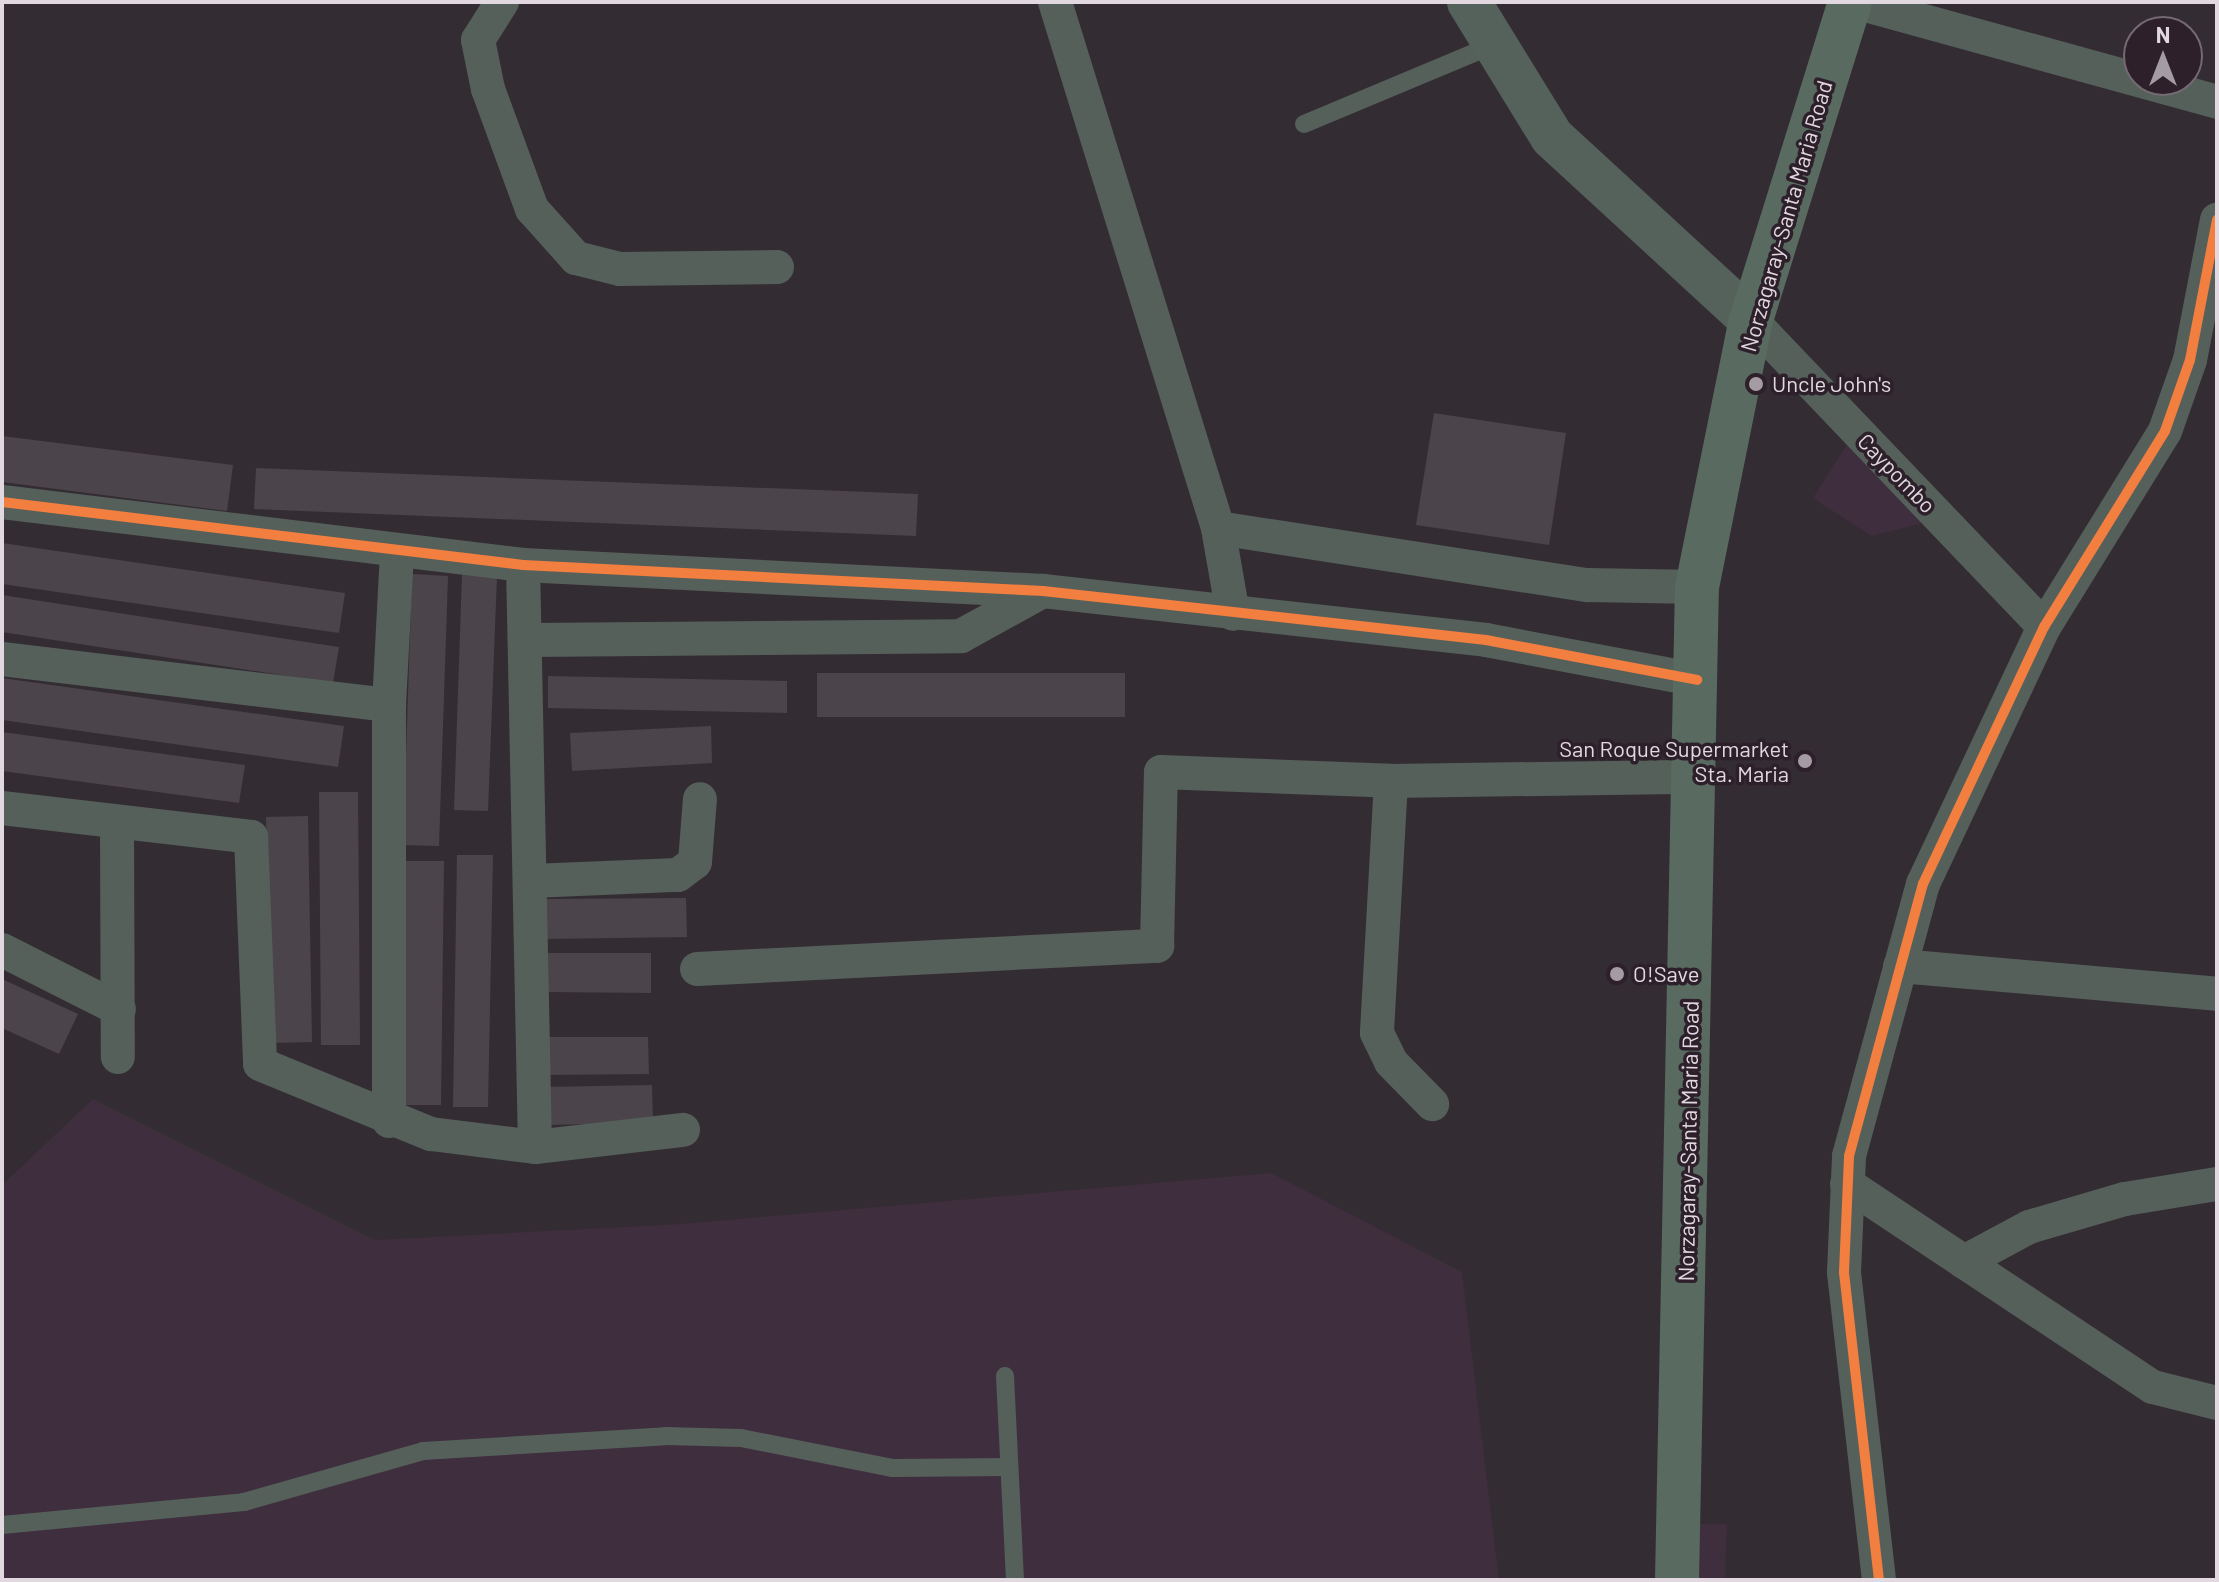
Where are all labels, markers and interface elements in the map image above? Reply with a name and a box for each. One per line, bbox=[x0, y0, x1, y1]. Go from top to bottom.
north arrow bbox=[2123, 16, 2203, 96]
text: N bbox=[2156, 21, 2170, 47]
street label: Norzagaray-Santa Maria Road bbox=[1735, 77, 1837, 355]
place label: Uncle John's bbox=[1772, 371, 1891, 397]
marker: Uncle John's bbox=[1747, 375, 1765, 393]
street label: Caypombo bbox=[1853, 428, 1941, 518]
place label: San Roque Supermarket Sta. Maria bbox=[1559, 735, 1789, 786]
marker: San Roque Supermarket Sta. Maria bbox=[1796, 752, 1814, 770]
place label: O!Save bbox=[1633, 961, 1699, 987]
marker: O!Save bbox=[1608, 965, 1626, 983]
street label: Norzagaray-Santa Maria Road bbox=[1672, 1000, 1704, 1282]

